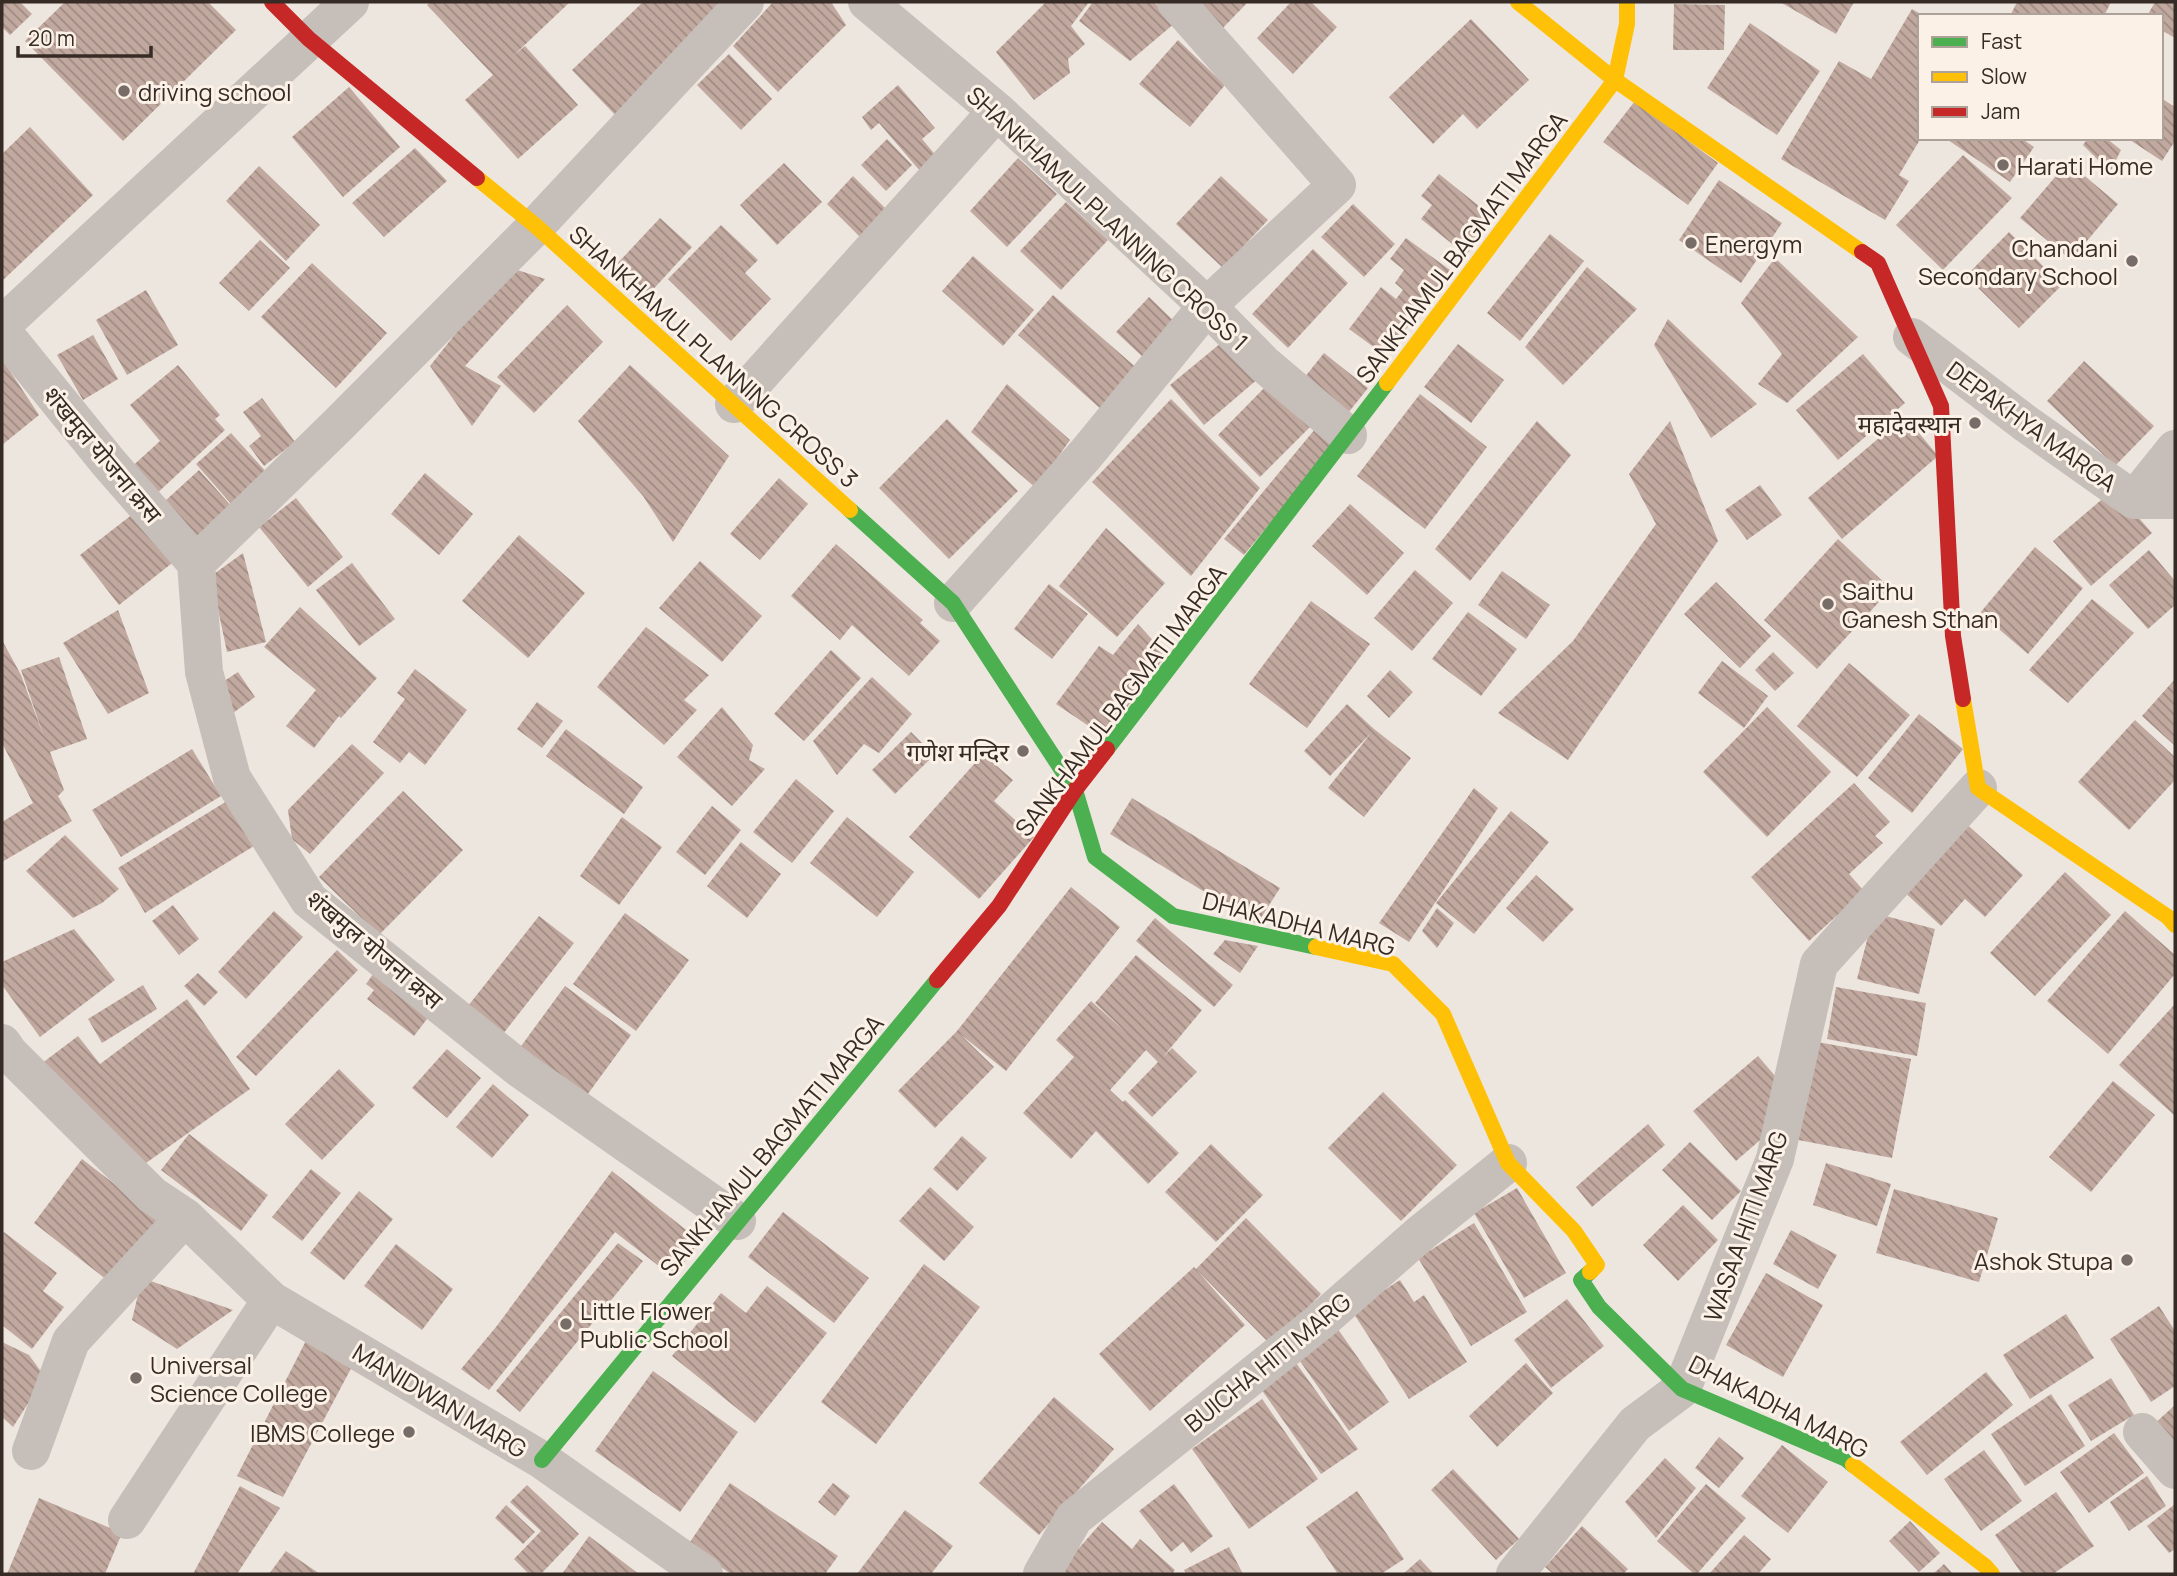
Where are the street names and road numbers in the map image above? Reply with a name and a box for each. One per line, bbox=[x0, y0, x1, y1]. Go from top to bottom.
street label: SHANKHAMUL PLANNING CROSS 1 bbox=[960, 78, 1256, 358]
street label: SANKHAMUL BAGMATI MARGA bbox=[1348, 104, 1574, 390]
street label: SHANKHAMUL PLANNING CROSS 3 bbox=[563, 217, 865, 495]
street label: DEPAKHYA MARGA bbox=[1940, 353, 2124, 499]
street label: शंखमुल योजना क्रस bbox=[36, 379, 170, 530]
street label: SANKHAMUL BAGMATI MARGA bbox=[1007, 557, 1233, 843]
street label: शंखमुल योजना क्रस bbox=[300, 882, 451, 1016]
street label: DHAKADHA MARG bbox=[1199, 883, 1399, 963]
street label: SANKHAMUL BAGMATI MARGA bbox=[652, 1007, 890, 1283]
street label: WASAA HITI MARG bbox=[1695, 1126, 1795, 1326]
street label: BUICHA HITI MARG bbox=[1177, 1285, 1357, 1439]
street label: MANIDWAN MARG bbox=[347, 1335, 533, 1465]
street label: DHAKADHA MARG bbox=[1684, 1347, 1874, 1465]

